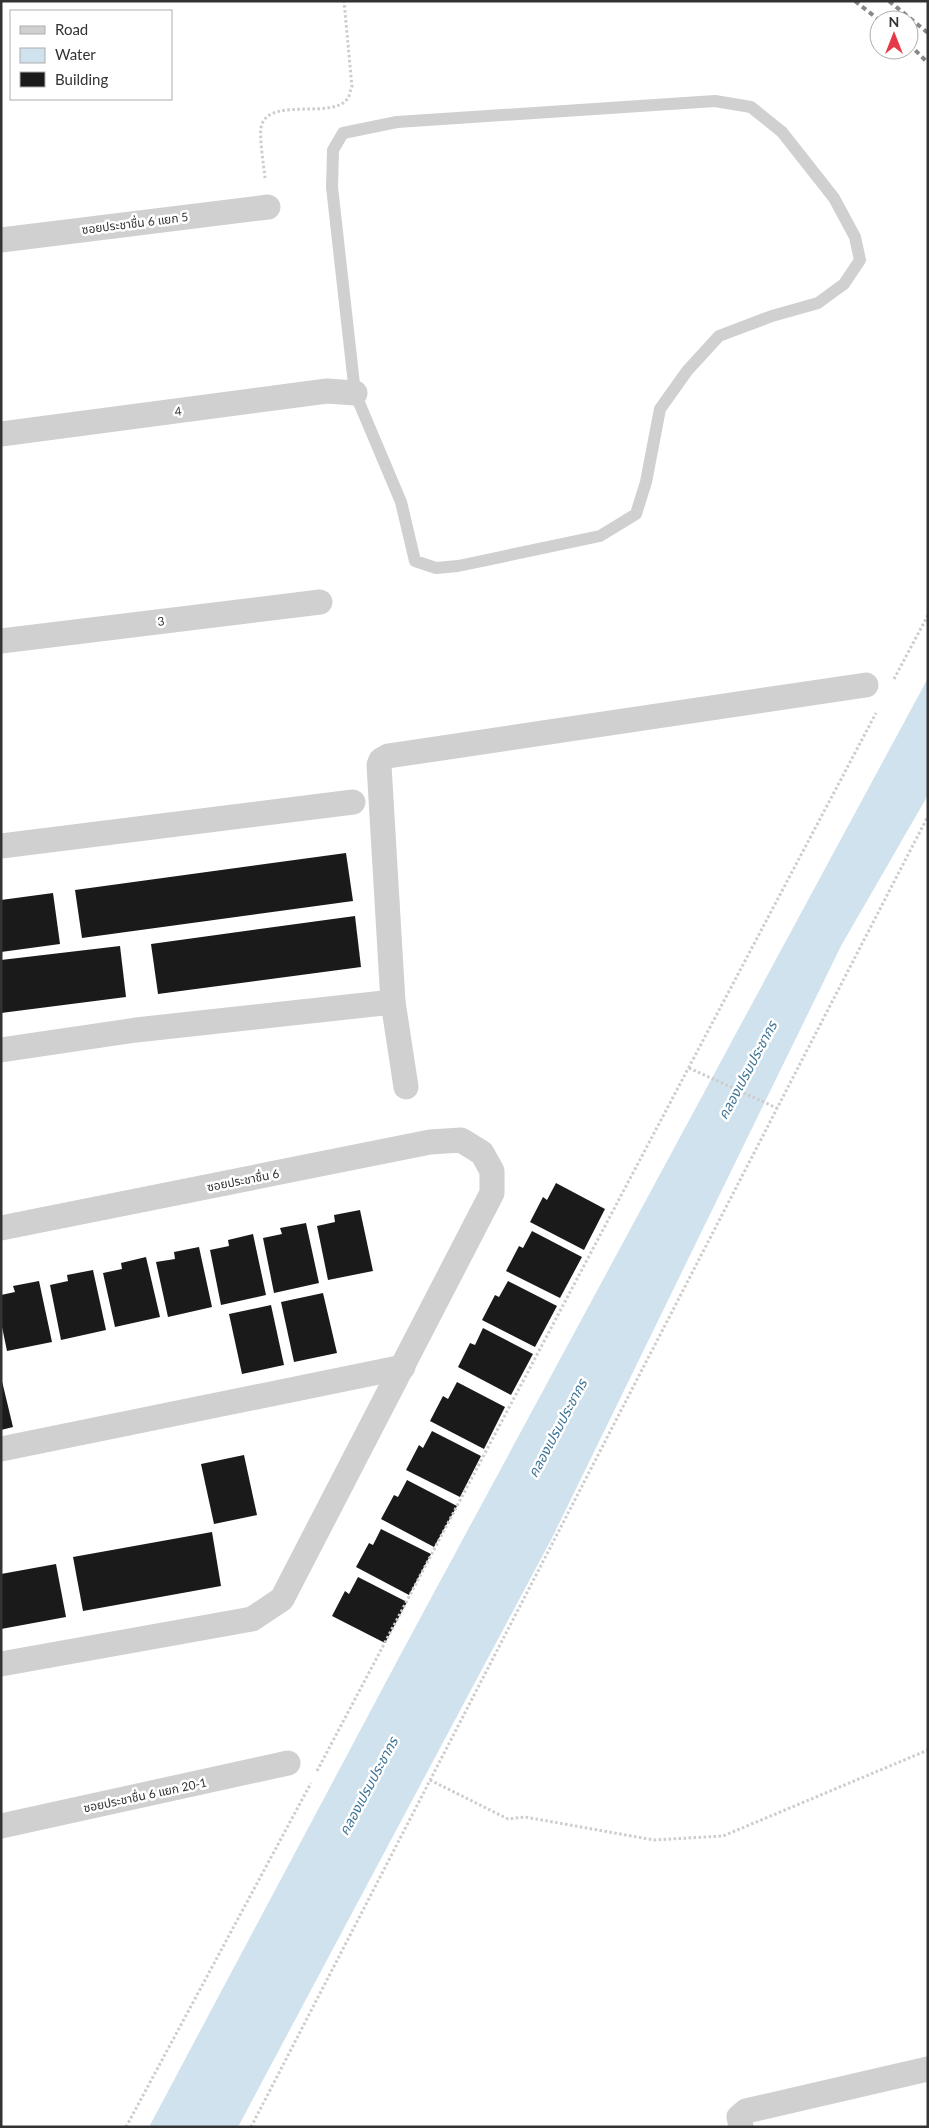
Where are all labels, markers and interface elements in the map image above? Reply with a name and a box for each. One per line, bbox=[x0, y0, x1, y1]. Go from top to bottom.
legend bbox=[10, 10, 172, 100]
north arrow bbox=[869, 10, 919, 60]
text: N bbox=[889, 13, 899, 30]
text: Road bbox=[55, 20, 88, 38]
text: Water bbox=[55, 45, 96, 63]
text: Building bbox=[55, 70, 108, 88]
street label: ซอยประชาชื่น 6 แยก 5 bbox=[81, 208, 189, 237]
street label: 4 bbox=[174, 403, 183, 419]
street label: 3 bbox=[157, 613, 165, 629]
water label: คลองเปรมประชากร bbox=[714, 1017, 781, 1122]
street label: ซอยประชาชื่น 6 bbox=[205, 1165, 280, 1194]
water label: คลองเปรมประชากร bbox=[524, 1375, 591, 1480]
water label: คลองเปรมประชากร bbox=[335, 1733, 402, 1838]
street label: ซอยประชาชื่น 6 แยก 20-1 bbox=[82, 1774, 208, 1815]

